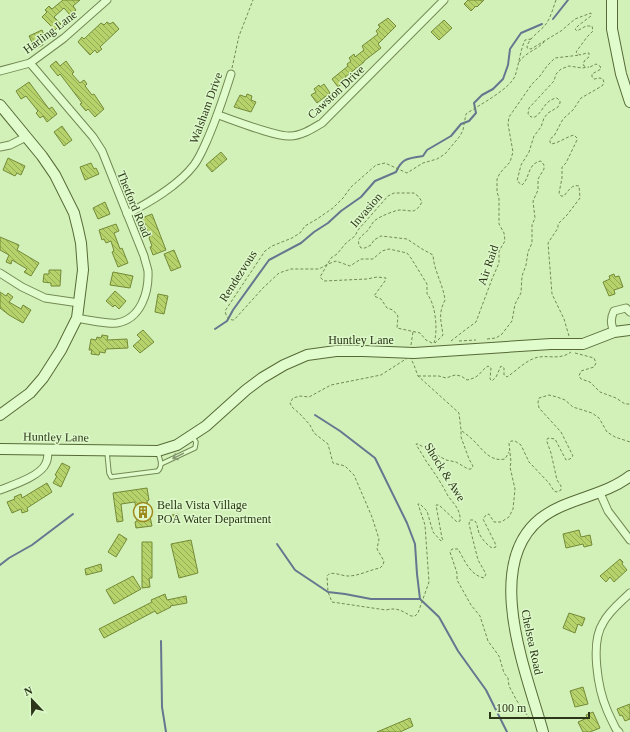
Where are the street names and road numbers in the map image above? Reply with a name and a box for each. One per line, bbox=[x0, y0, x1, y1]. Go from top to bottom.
street label: Harling Lane bbox=[20, 7, 80, 57]
street label: Cawston Drive bbox=[305, 62, 367, 122]
street label: Walsham Drive bbox=[187, 71, 225, 145]
street label: Thetford Road bbox=[114, 169, 154, 239]
street label: Invasion bbox=[347, 190, 385, 230]
street label: Air Raid bbox=[475, 243, 501, 287]
street label: Rendezvous bbox=[216, 247, 260, 304]
street label: Huntley Lane bbox=[328, 333, 394, 347]
street label: Huntley Lane bbox=[23, 429, 89, 445]
street label: Shock & Awe bbox=[422, 440, 468, 504]
street label: Chelsea Road bbox=[518, 608, 546, 676]

